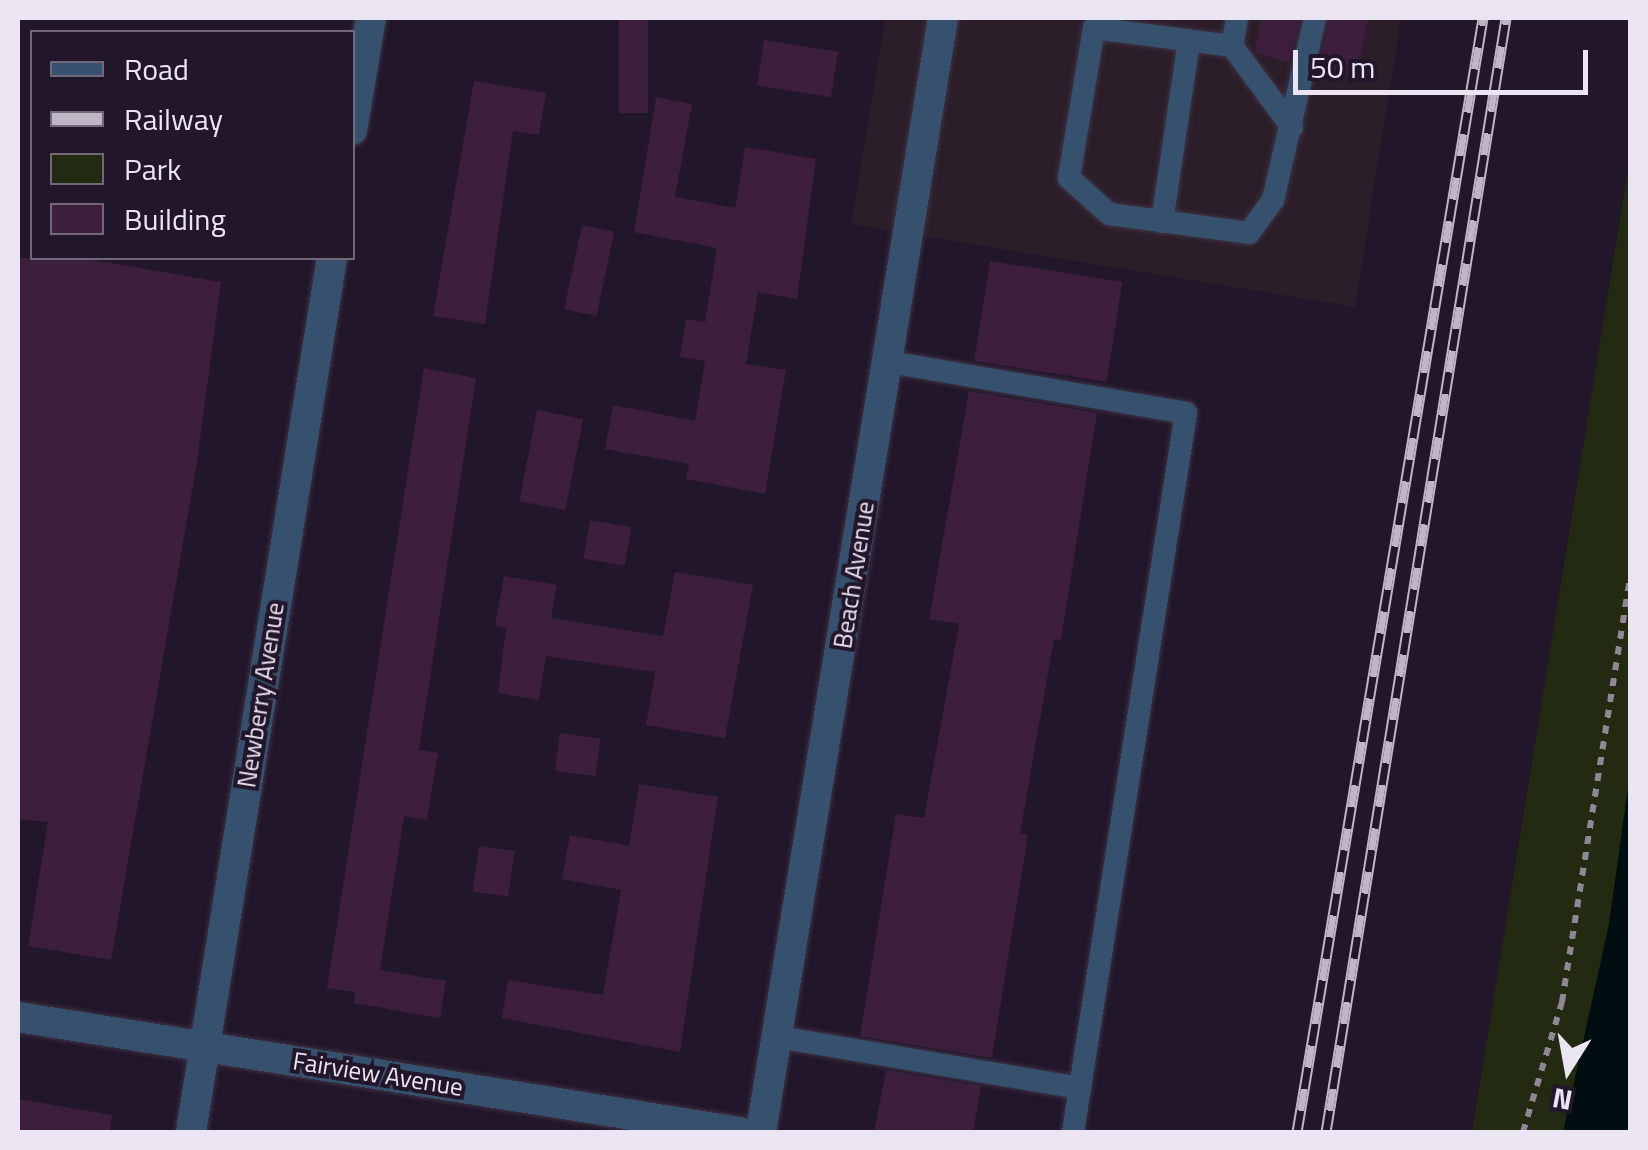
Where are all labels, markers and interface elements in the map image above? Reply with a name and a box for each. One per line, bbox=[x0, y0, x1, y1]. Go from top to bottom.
legend bbox=[30, 30, 355, 260]
scale bar bbox=[1298, 30, 1593, 92]
text: 50 m bbox=[1310, 44, 1375, 90]
text: Road bbox=[124, 46, 189, 92]
text: Railway bbox=[124, 96, 223, 142]
text: Park bbox=[124, 146, 181, 192]
text: Building bbox=[124, 196, 226, 242]
street label: Beach Avenue bbox=[828, 499, 880, 651]
street label: Newberry Avenue bbox=[232, 600, 290, 790]
north arrow bbox=[1518, 1020, 1618, 1120]
street label: Fairview Avenue bbox=[291, 1046, 465, 1102]
text: N bbox=[1549, 1077, 1576, 1123]

